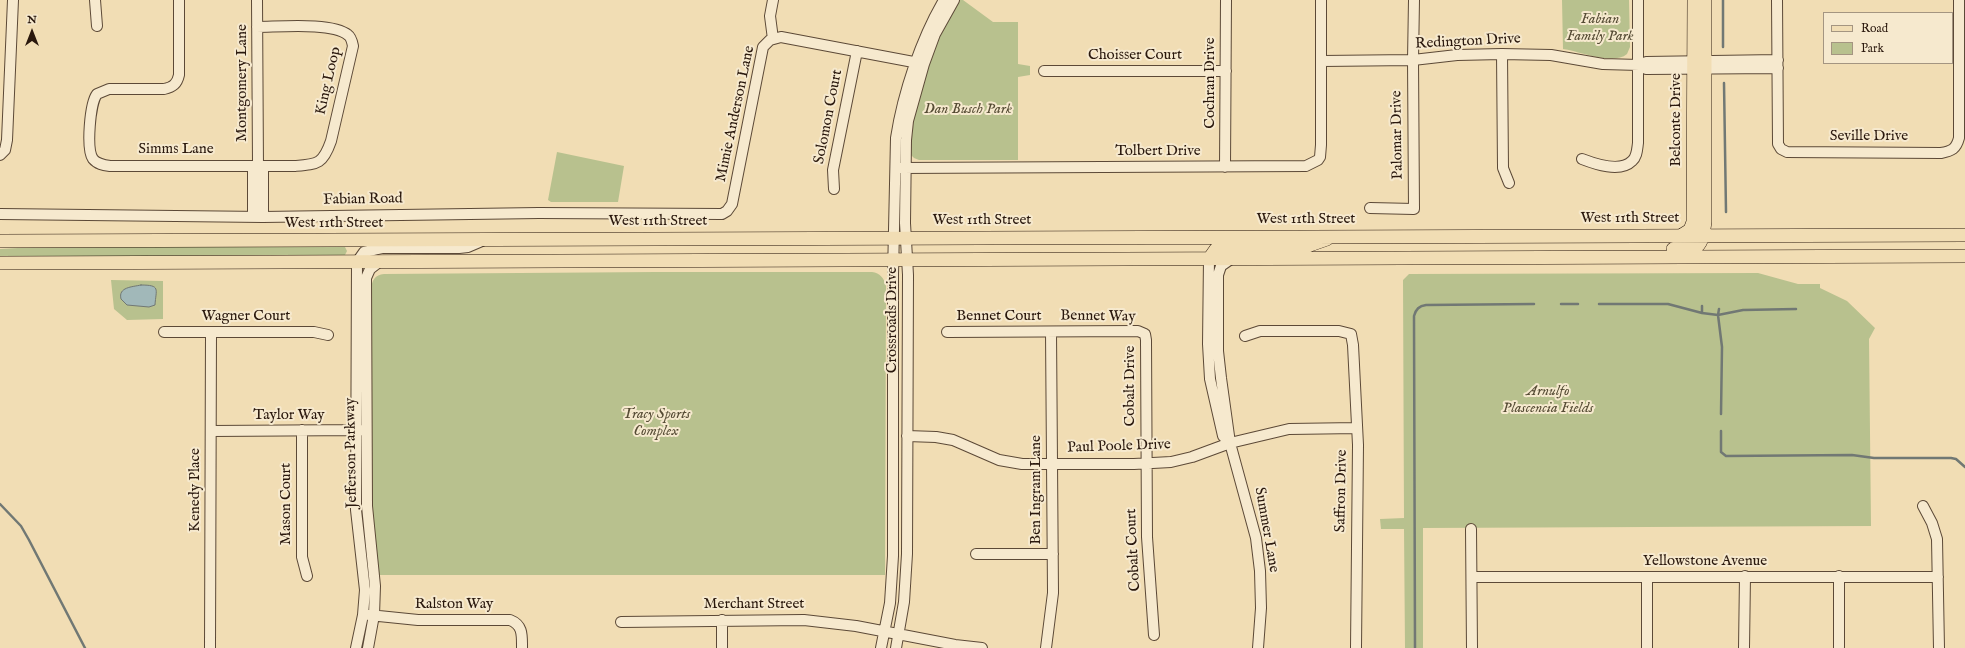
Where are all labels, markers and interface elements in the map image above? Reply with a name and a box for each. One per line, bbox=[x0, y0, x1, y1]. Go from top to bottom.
park label: Fabian Family Park bbox=[1566, 11, 1634, 46]
north arrow bbox=[12, 12, 52, 52]
legend bbox=[1823, 12, 1953, 64]
text: N bbox=[27, 13, 37, 27]
text: Road bbox=[1861, 21, 1888, 36]
street label: Montgomery Lane bbox=[234, 24, 252, 142]
street label: Redington Drive bbox=[1415, 30, 1521, 54]
street label: Cochran Drive bbox=[1202, 37, 1220, 129]
text: Park bbox=[1861, 41, 1884, 56]
street label: Mimie Anderson Lane bbox=[713, 44, 759, 184]
street label: King Loop bbox=[312, 45, 346, 117]
street label: Choisser Court bbox=[1088, 47, 1182, 65]
street label: Solomon Court bbox=[811, 68, 847, 166]
street label: Belconte Drive bbox=[1668, 73, 1686, 167]
street label: Palomar Drive bbox=[1388, 90, 1408, 180]
park label: Dan Busch Park bbox=[924, 101, 1012, 119]
street label: Seville Drive bbox=[1830, 128, 1908, 146]
street label: Simms Lane bbox=[138, 141, 214, 159]
street label: Tolbert Drive bbox=[1115, 143, 1201, 161]
street label: Fabian Road bbox=[323, 190, 403, 210]
street label: West 11th Street bbox=[1581, 210, 1679, 228]
street label: West 11th Street bbox=[1257, 211, 1355, 229]
street label: West 11th Street bbox=[933, 212, 1031, 230]
street label: West 11th Street bbox=[609, 213, 707, 231]
street label: West 11th Street bbox=[285, 215, 383, 233]
street label: Crossroads Drive bbox=[884, 267, 902, 373]
street label: Bennet Way bbox=[1060, 307, 1136, 327]
street label: Wagner Court bbox=[202, 308, 290, 326]
street label: Bennet Court bbox=[956, 308, 1042, 326]
street label: Cobalt Drive bbox=[1122, 346, 1140, 426]
park label: Arnulfo Plascencia Fields bbox=[1503, 383, 1593, 418]
street label: Jefferson Parkway bbox=[342, 398, 362, 508]
park label: Tracy Sports Complex bbox=[622, 406, 690, 441]
street label: Taylor Way bbox=[253, 407, 325, 425]
street label: Ben Ingram Lane bbox=[1028, 435, 1046, 545]
street label: Paul Poole Drive bbox=[1067, 436, 1171, 458]
street label: Kenedy Place bbox=[187, 448, 205, 532]
street label: Saffron Drive bbox=[1332, 449, 1352, 533]
street label: Mason Court bbox=[278, 463, 296, 545]
street label: Summer Lane bbox=[1250, 486, 1282, 574]
street label: Cobalt Court bbox=[1123, 508, 1145, 592]
street label: Yellowstone Avenue bbox=[1643, 553, 1767, 571]
street label: Ralston Way bbox=[415, 596, 493, 614]
street label: Merchant Street bbox=[704, 596, 804, 614]

